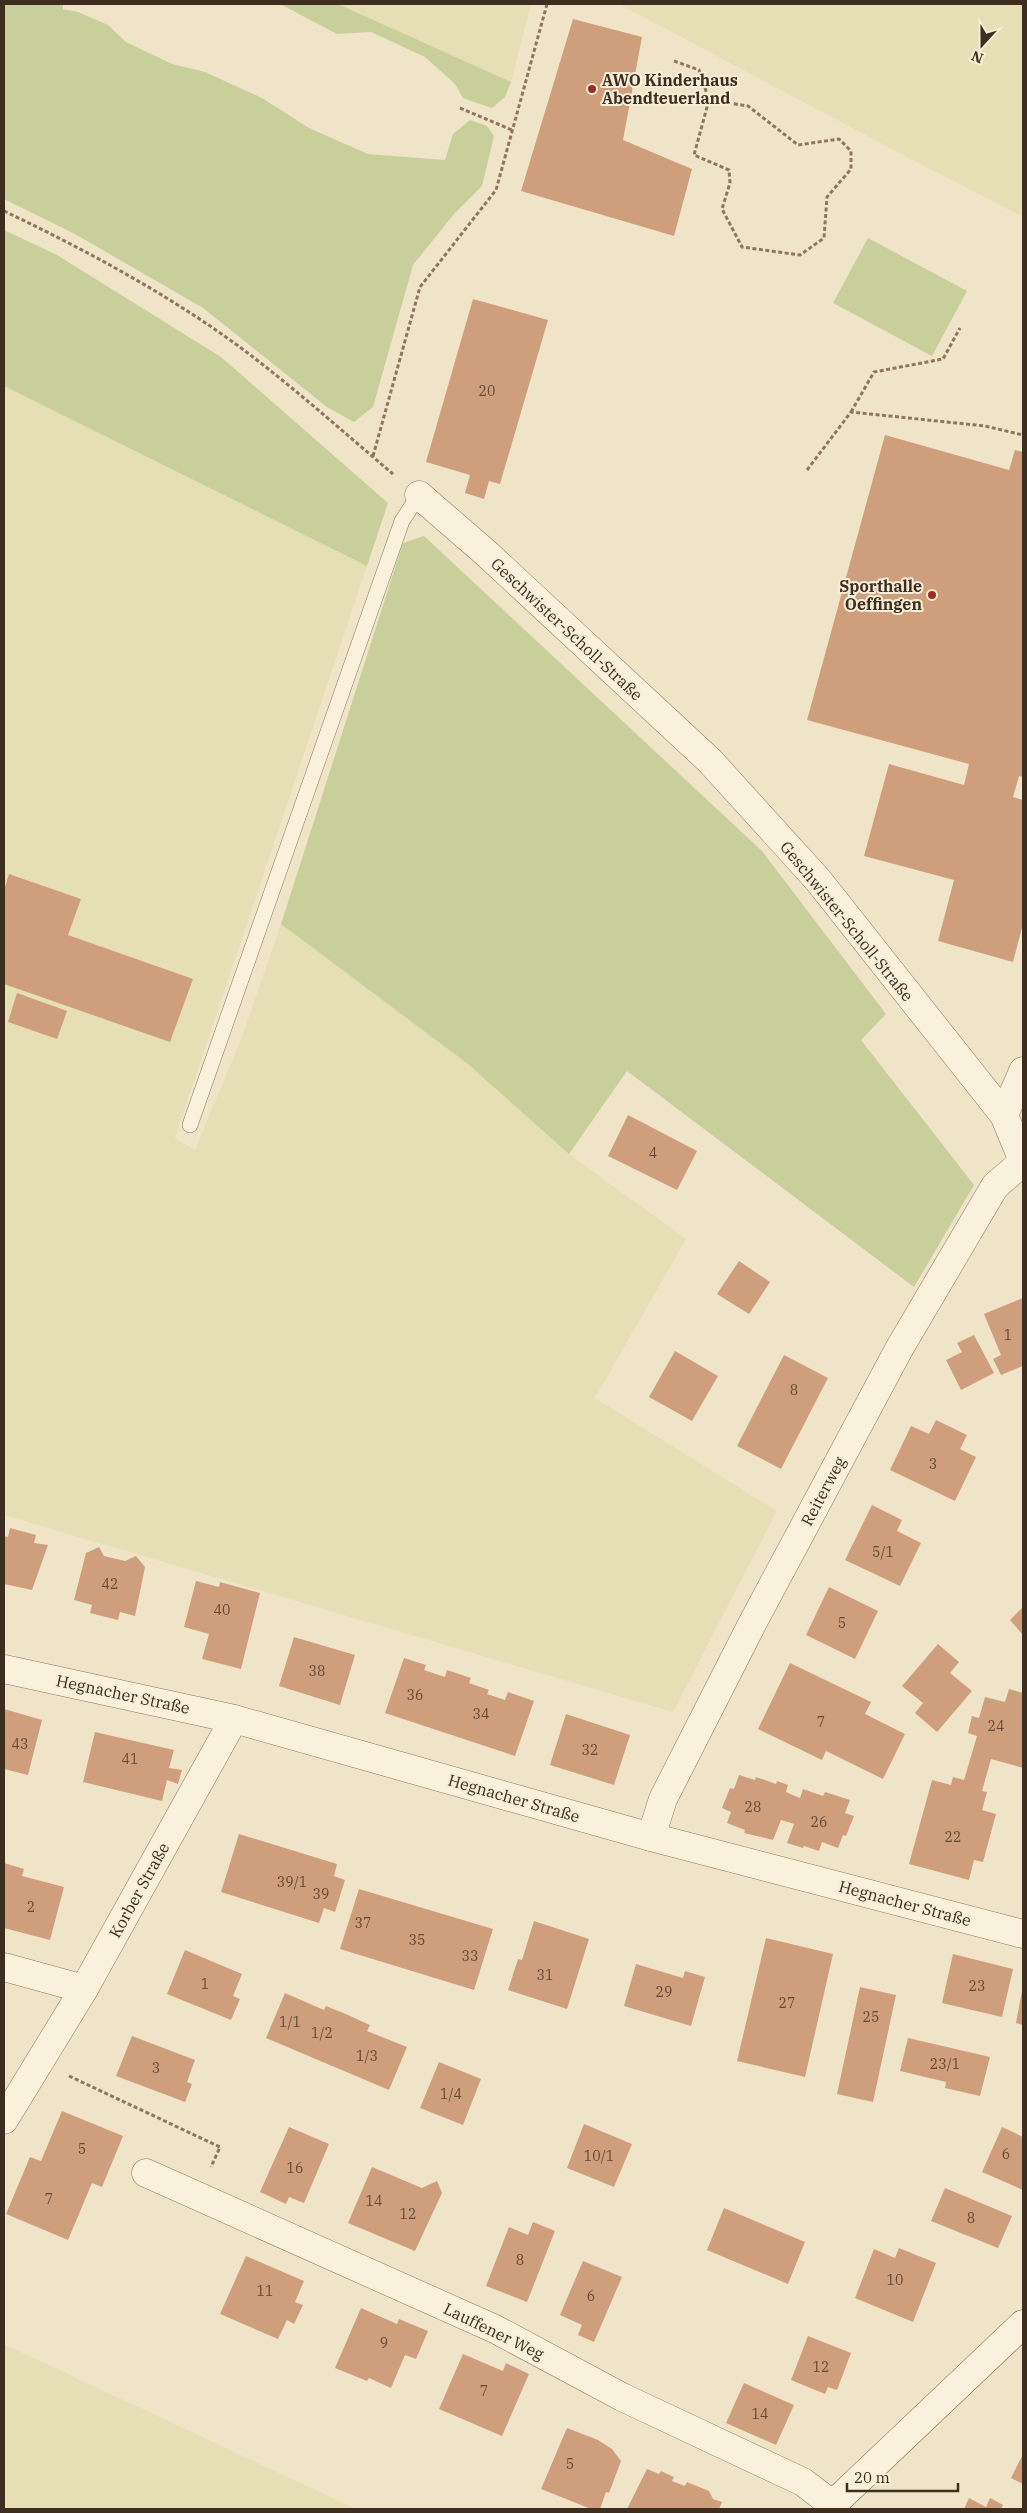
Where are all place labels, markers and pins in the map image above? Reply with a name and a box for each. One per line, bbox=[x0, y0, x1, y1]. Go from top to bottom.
place label: AWO Kinderhaus Abendteuerland bbox=[602, 70, 738, 108]
marker: AWO Kinderhaus Abendteuerland bbox=[586, 83, 598, 95]
place label: Sporthalle Oeffingen bbox=[839, 576, 922, 614]
marker: Sporthalle Oeffingen bbox=[926, 589, 938, 601]

